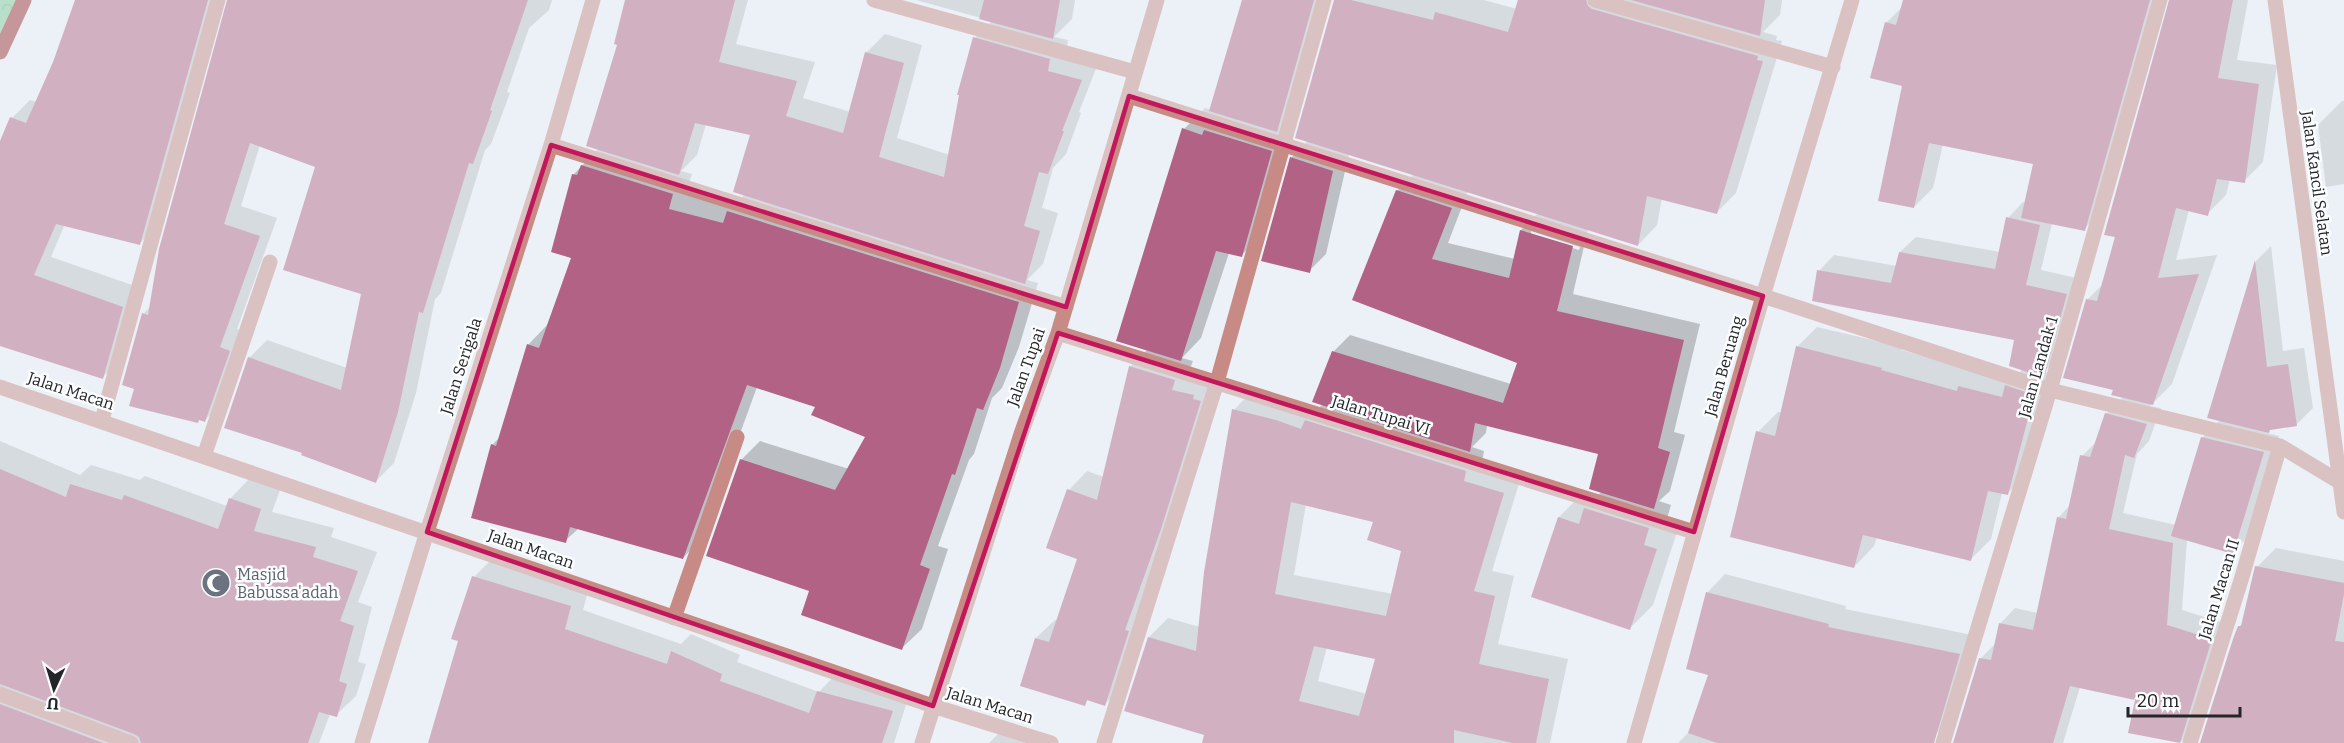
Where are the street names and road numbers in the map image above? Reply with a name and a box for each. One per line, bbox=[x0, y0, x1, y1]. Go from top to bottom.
street label: Jalan Kancil Selatan bbox=[2297, 108, 2337, 257]
street label: Jalan Beruang bbox=[1700, 313, 1747, 419]
street label: Jalan Landak 1 bbox=[2014, 314, 2062, 421]
street label: Jalan Serigala bbox=[436, 315, 486, 418]
street label: Jalan Tupai bbox=[1003, 325, 1049, 410]
street label: Jalan Macan bbox=[24, 368, 117, 414]
street label: Jalan Tupai VI bbox=[1329, 391, 1432, 439]
street label: Jalan Macan bbox=[485, 525, 577, 573]
street label: Jalan Macan II bbox=[2194, 536, 2243, 643]
street label: Jalan Macan bbox=[943, 683, 1036, 727]

